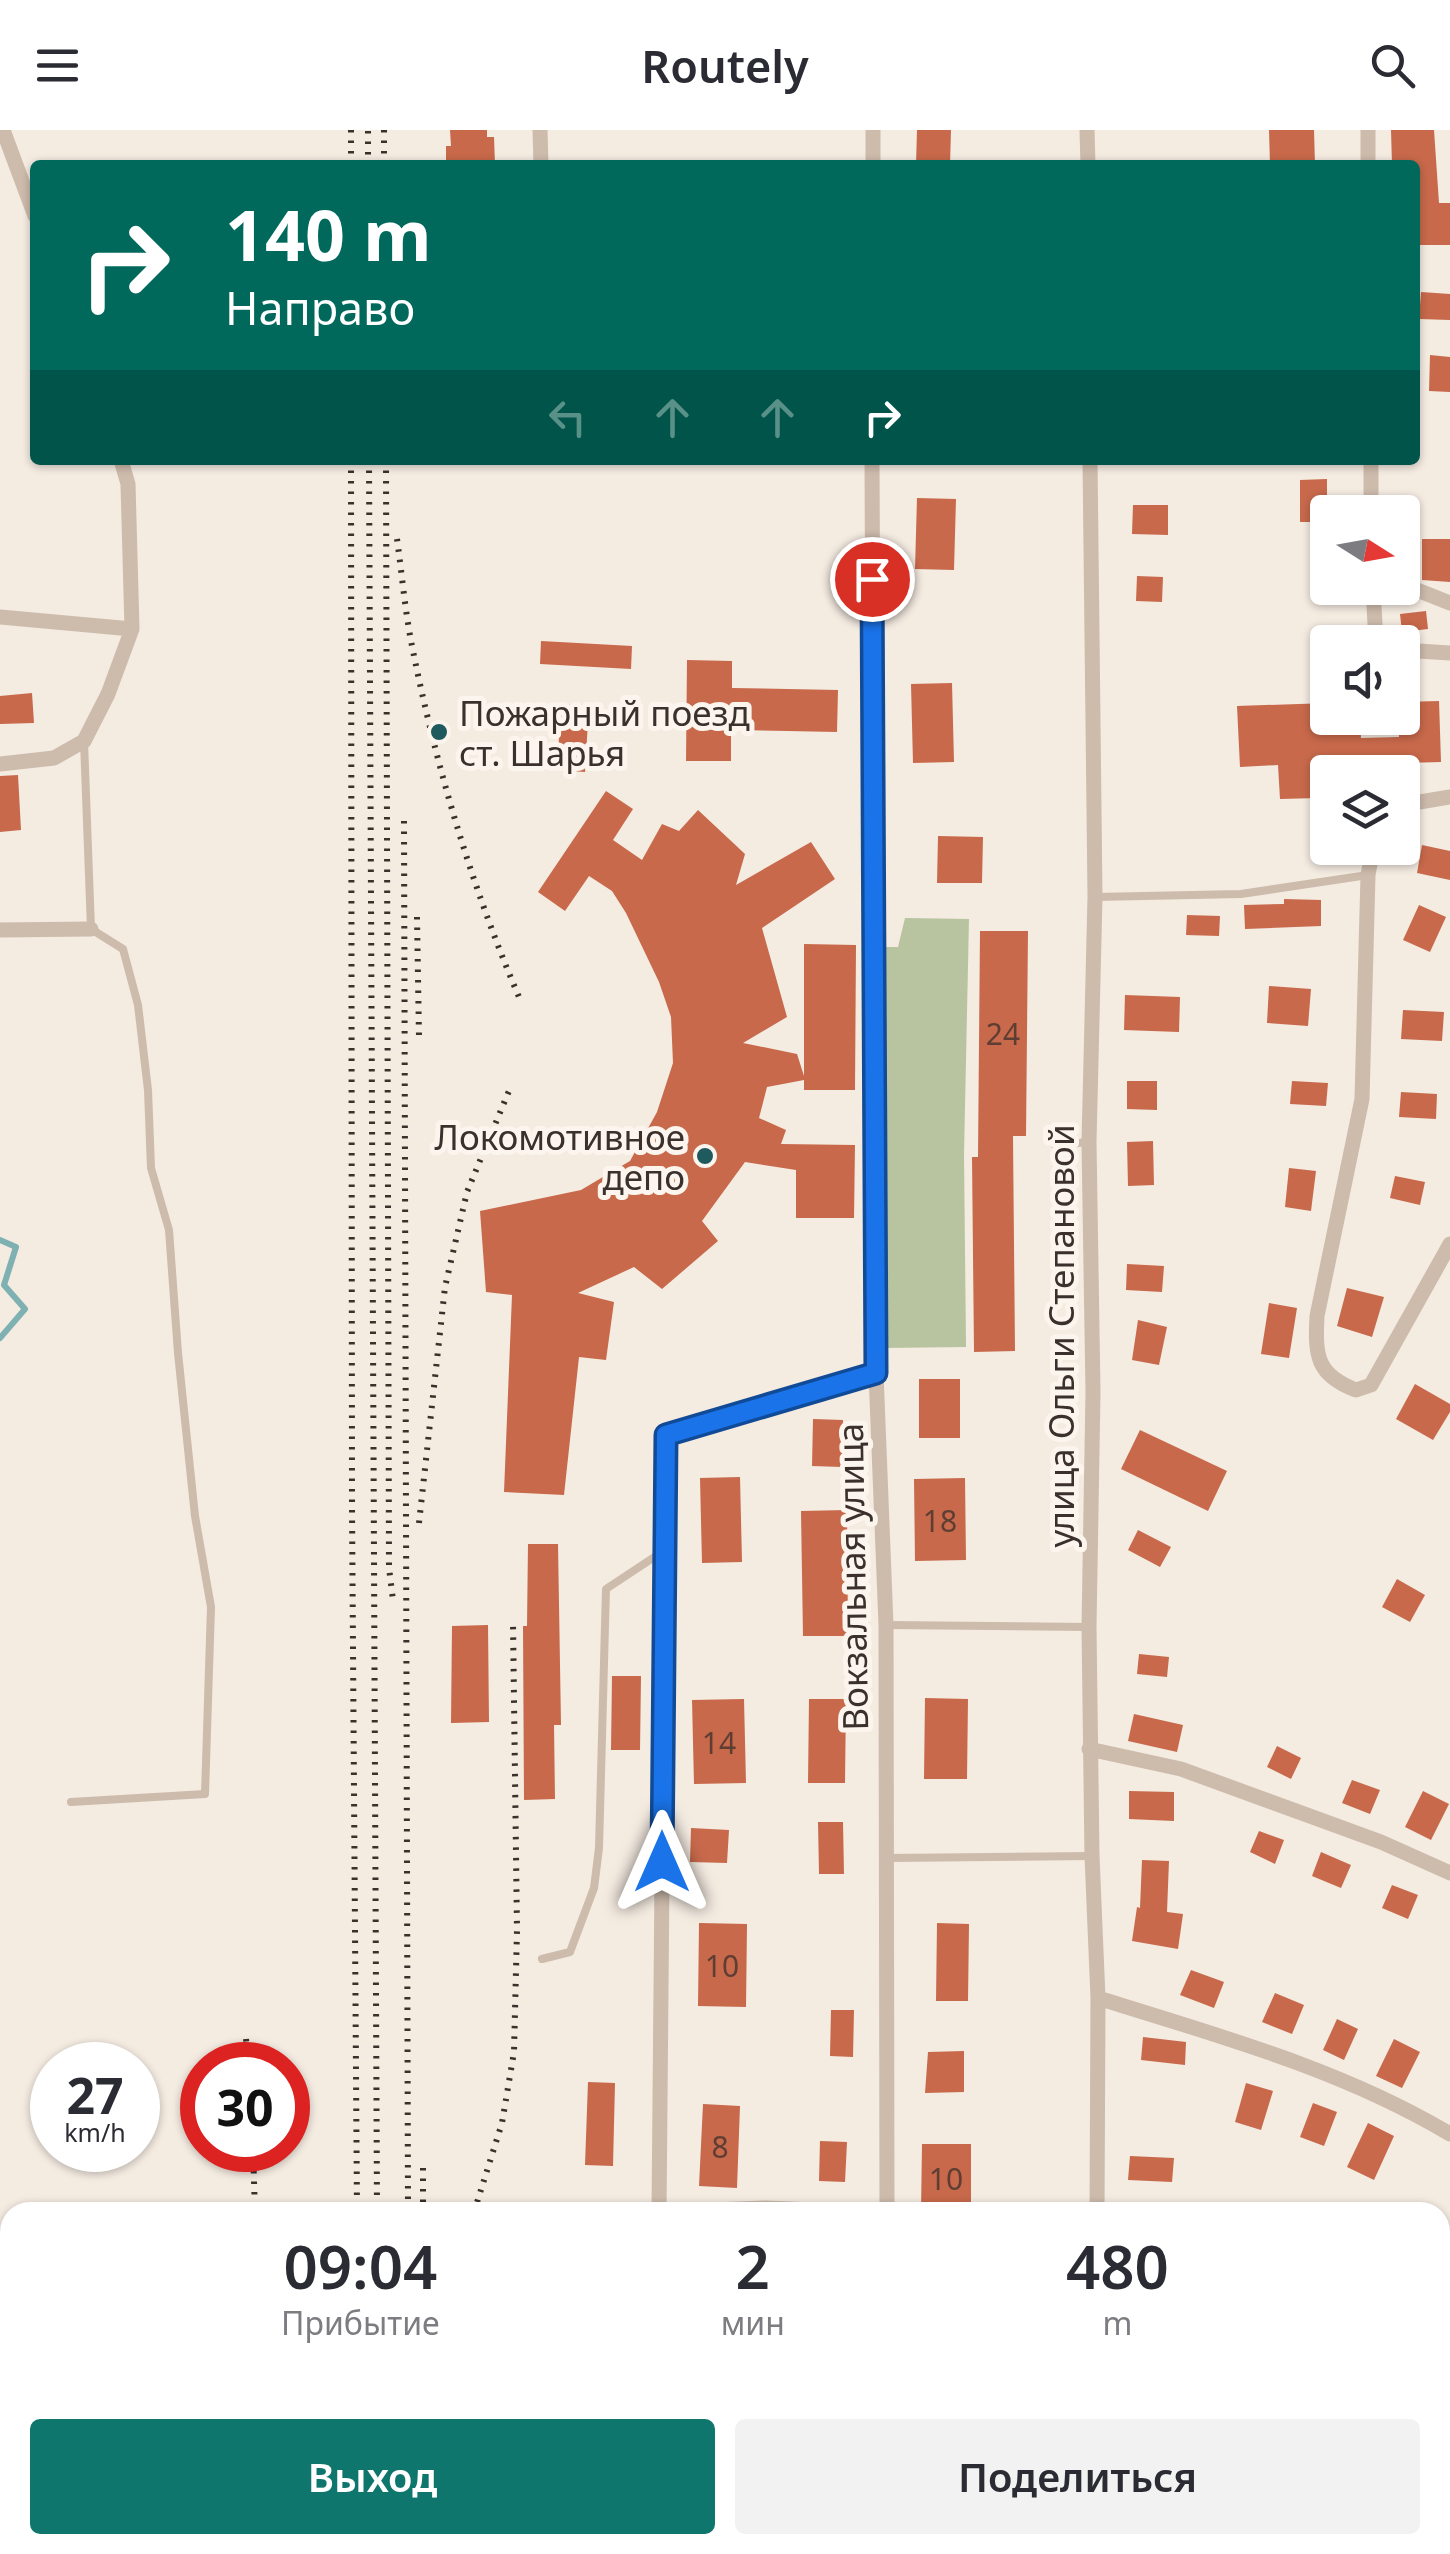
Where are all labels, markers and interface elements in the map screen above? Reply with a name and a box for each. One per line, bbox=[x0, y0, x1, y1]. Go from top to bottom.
text: Routely bbox=[641, 35, 809, 96]
icon: menu bbox=[30, 38, 85, 93]
icon: search bbox=[1365, 38, 1420, 93]
text: 140 m bbox=[225, 186, 432, 282]
icon: right bbox=[60, 200, 190, 330]
text: Направо bbox=[225, 277, 415, 338]
icon: left bbox=[540, 390, 595, 445]
icon: ahead bbox=[645, 390, 700, 445]
icon: ahead bbox=[750, 390, 805, 445]
icon: right bbox=[855, 390, 910, 445]
north arrow bbox=[1310, 495, 1420, 605]
map controls bbox=[1310, 495, 1420, 865]
pin bbox=[830, 537, 915, 622]
icon: arrive bbox=[845, 552, 900, 607]
button: sound bbox=[1310, 625, 1420, 735]
place label: Пожарный поезд ст. Шарья bbox=[459, 689, 750, 776]
marker: Пожарный поезд ст. Шарья bbox=[428, 721, 450, 743]
button: layers bbox=[1310, 755, 1420, 865]
house number: 24 bbox=[986, 1013, 1020, 1054]
place label: Локомотивное депо bbox=[434, 1113, 685, 1200]
street label: улица Ольги Степановой bbox=[1037, 1124, 1084, 1548]
marker: Локомотивное депо bbox=[694, 1145, 716, 1167]
street label: Вокзальная улица bbox=[826, 1423, 878, 1731]
house number: 18 bbox=[923, 1500, 957, 1541]
house number: 14 bbox=[702, 1722, 736, 1763]
position arrow bbox=[610, 1810, 714, 1914]
house number: 10 bbox=[705, 1945, 739, 1986]
speed limit sign: 30 bbox=[180, 2042, 310, 2172]
text: 27 bbox=[66, 2061, 124, 2129]
text: km/h bbox=[64, 2115, 126, 2149]
house number: 8 bbox=[711, 2126, 729, 2167]
house number: 10 bbox=[929, 2158, 963, 2199]
text: 09:04 bbox=[283, 2225, 437, 2307]
text: 2 bbox=[736, 2225, 770, 2307]
text: 480 bbox=[1066, 2225, 1169, 2307]
text: Прибытие bbox=[281, 2301, 440, 2344]
text: мин bbox=[721, 2301, 785, 2344]
text: m bbox=[1102, 2301, 1132, 2344]
button: Выход bbox=[30, 2419, 715, 2534]
button: Поделиться bbox=[735, 2419, 1420, 2534]

